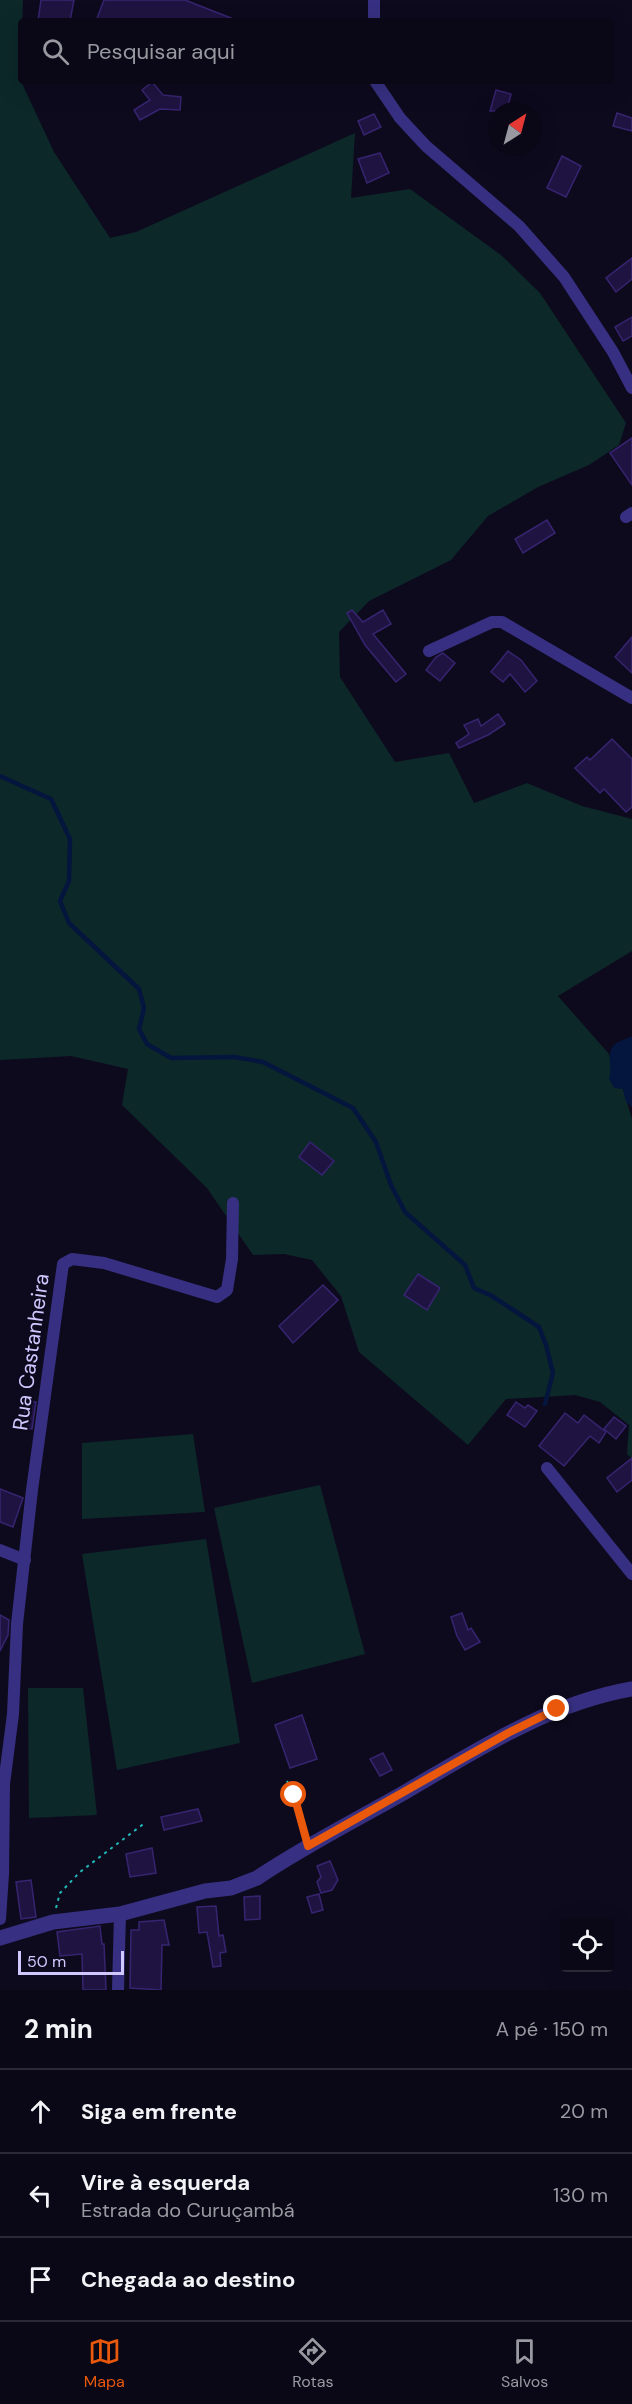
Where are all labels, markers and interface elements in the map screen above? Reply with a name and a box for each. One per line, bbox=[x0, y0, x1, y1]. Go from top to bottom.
search box bbox=[18, 18, 614, 84]
icon: search bbox=[39, 35, 72, 68]
text: Pesquisar aqui bbox=[87, 37, 235, 66]
north arrow bbox=[488, 102, 542, 156]
street label: Rua Castanheira bbox=[6, 1272, 56, 1432]
route end bbox=[543, 1695, 569, 1721]
route start bbox=[280, 1781, 306, 1807]
map controls bbox=[560, 1918, 614, 1972]
button: locate bbox=[560, 1918, 614, 1972]
scale bar bbox=[18, 1948, 124, 1976]
text: 50 m bbox=[27, 1951, 66, 1972]
text: 2 min bbox=[24, 2012, 93, 2046]
text: A pé · 150 m bbox=[496, 2016, 608, 2042]
icon: ahead bbox=[24, 2095, 57, 2128]
text: Siga em frente bbox=[81, 2097, 237, 2126]
text: 20 m bbox=[560, 2098, 608, 2124]
text: Vire à esquerda bbox=[81, 2168, 250, 2197]
icon: left bbox=[24, 2179, 57, 2212]
text: 130 m bbox=[553, 2182, 608, 2208]
text: Estrada do Curuçambá bbox=[81, 2197, 295, 2223]
icon: arrive bbox=[24, 2263, 57, 2296]
text: Chegada ao destino bbox=[81, 2265, 295, 2294]
tab: Mapa bbox=[84, 2335, 125, 2392]
tab: Rotas bbox=[292, 2335, 333, 2392]
tab: Salvos bbox=[501, 2335, 548, 2392]

